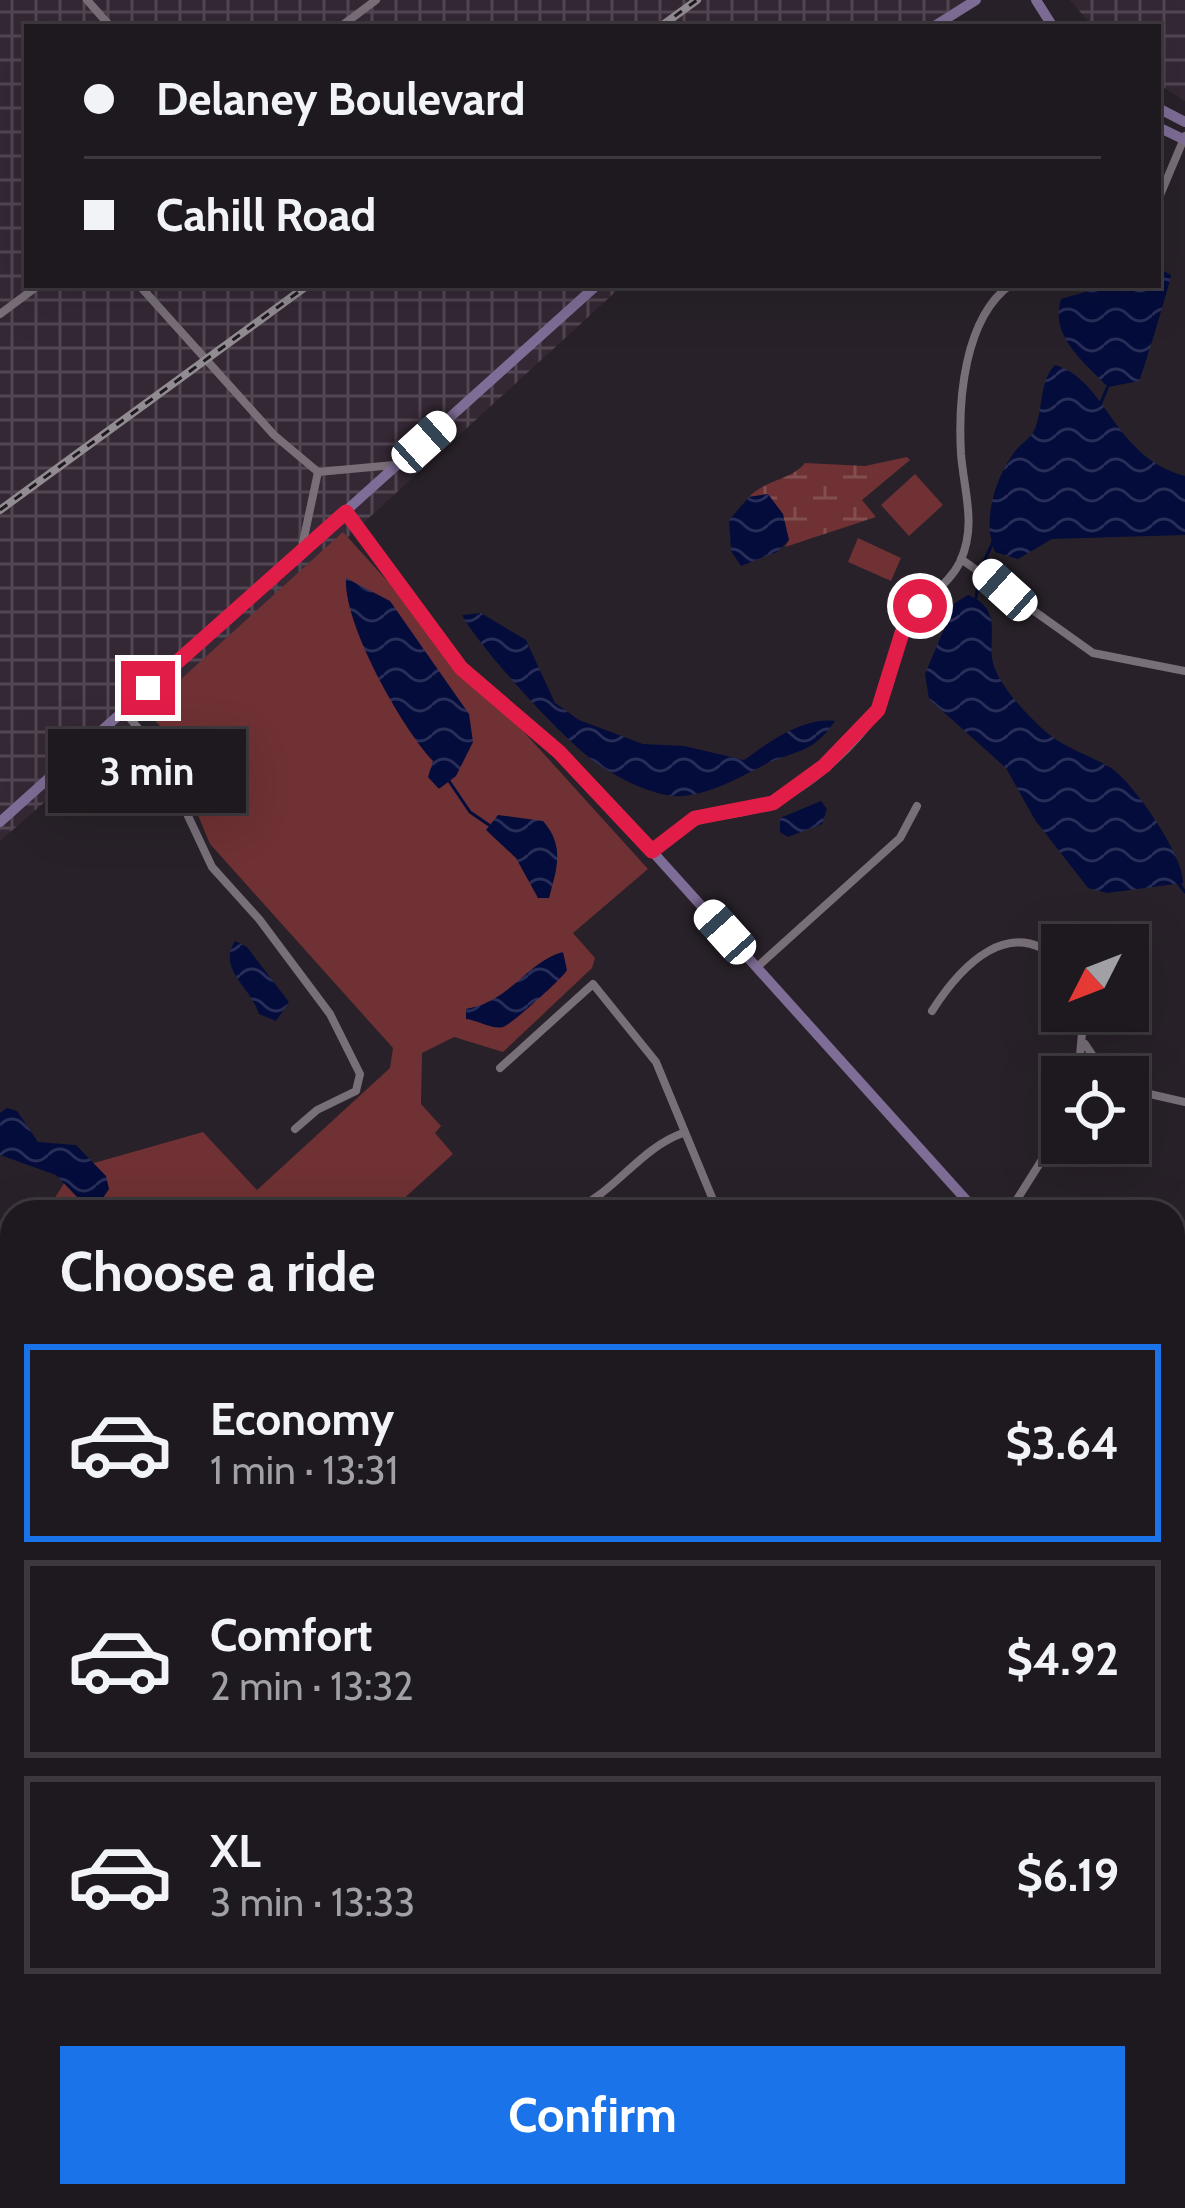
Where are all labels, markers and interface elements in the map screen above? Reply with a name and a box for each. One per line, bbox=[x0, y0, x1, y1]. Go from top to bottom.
text: Delaney Boulevard bbox=[156, 72, 525, 126]
text: Cahill Road bbox=[156, 188, 376, 242]
car bbox=[385, 405, 463, 479]
car bbox=[966, 553, 1044, 627]
route start bbox=[893, 579, 947, 633]
route end bbox=[121, 661, 175, 715]
callout: 3 min bbox=[49, 730, 247, 814]
text: 3 min bbox=[100, 747, 194, 795]
car bbox=[688, 893, 762, 971]
north arrow bbox=[1041, 924, 1149, 1032]
map controls bbox=[1041, 924, 1149, 1164]
button: locate bbox=[1041, 1056, 1149, 1164]
text: Choose a ride bbox=[60, 1239, 375, 1305]
icon: car bbox=[66, 1389, 174, 1497]
text: Economy bbox=[210, 1392, 394, 1446]
text: $3.64 bbox=[1005, 1416, 1119, 1470]
text: 1 min · 13:31 bbox=[210, 1446, 398, 1494]
icon: car bbox=[66, 1605, 174, 1713]
text: Comfort bbox=[210, 1608, 373, 1662]
text: $4.92 bbox=[1007, 1632, 1119, 1686]
text: 2 min · 13:32 bbox=[210, 1662, 414, 1710]
icon: car bbox=[66, 1821, 174, 1929]
text: XL bbox=[210, 1824, 261, 1878]
text: $6.19 bbox=[1017, 1848, 1119, 1902]
text: 3 min · 13:33 bbox=[210, 1878, 415, 1926]
button: Confirm bbox=[60, 2046, 1125, 2184]

